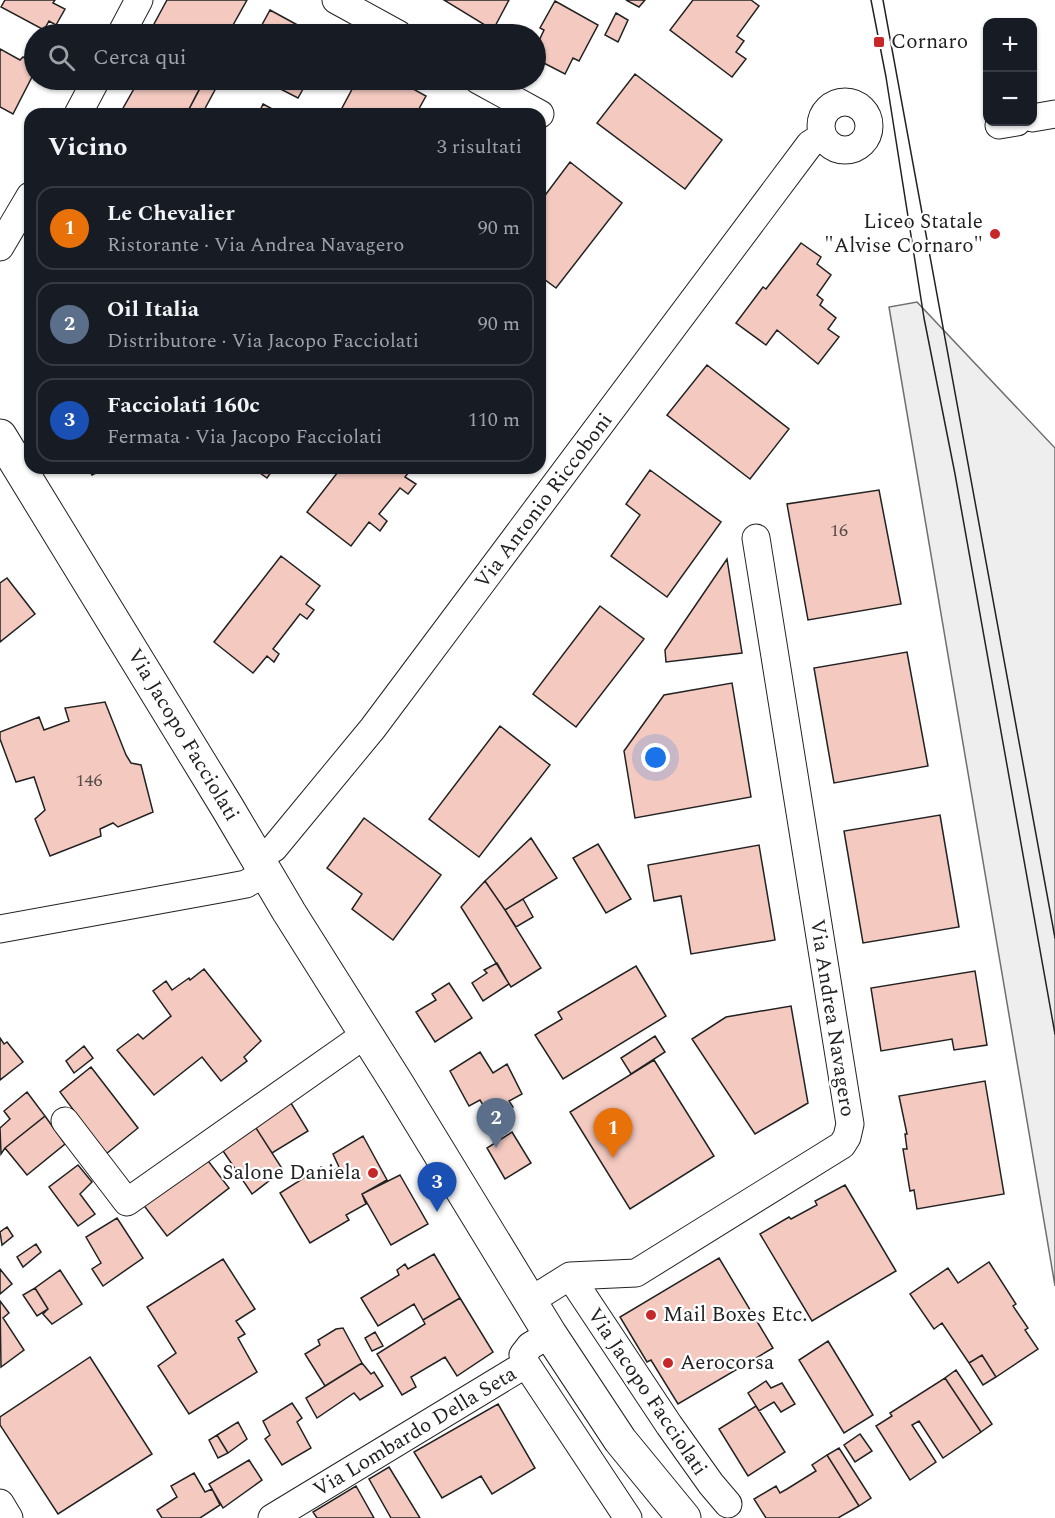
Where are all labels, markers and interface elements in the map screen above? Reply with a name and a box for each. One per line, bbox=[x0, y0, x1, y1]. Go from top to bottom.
map controls bbox=[983, 18, 1037, 126]
button: + bbox=[983, 18, 1037, 72]
search box bbox=[24, 24, 546, 90]
place label: Cornaro bbox=[891, 26, 968, 58]
marker: Cornaro bbox=[872, 35, 886, 49]
icon: search bbox=[45, 41, 78, 74]
text: Cerca qui bbox=[93, 41, 187, 74]
button: − bbox=[983, 72, 1037, 126]
text: Vicino bbox=[48, 127, 128, 167]
text: 3 risultati bbox=[437, 132, 522, 162]
text: Le Chevalier bbox=[107, 197, 235, 230]
place label: Liceo Statale "Alvise Cornaro" bbox=[824, 206, 983, 262]
text: 1 bbox=[64, 213, 75, 243]
text: 90 m bbox=[478, 213, 520, 243]
marker: Liceo Statale "Alvise Cornaro" bbox=[988, 227, 1002, 241]
text: Ristorante · Via Andrea Navagero bbox=[107, 230, 404, 260]
text: Oil Italia bbox=[107, 293, 199, 326]
text: 2 bbox=[64, 309, 75, 339]
text: 90 m bbox=[478, 309, 520, 339]
text: Distributore · Via Jacopo Facciolati bbox=[107, 326, 419, 356]
text: Facciolati 160c bbox=[107, 389, 260, 422]
text: 3 bbox=[64, 405, 75, 435]
text: 110 m bbox=[468, 405, 520, 435]
street label: Via Antonio Riccoboni bbox=[467, 406, 621, 596]
text: Fermata · Via Jacopo Facciolati bbox=[107, 422, 382, 452]
house number: 16 bbox=[830, 517, 848, 544]
street label: Via Jacopo Facciolati bbox=[119, 642, 247, 828]
your location bbox=[641, 743, 670, 772]
house number: 146 bbox=[76, 767, 103, 794]
street label: Via Andrea Navagero bbox=[801, 917, 863, 1119]
pin: 2 bbox=[476, 1098, 516, 1148]
pin: 1 bbox=[594, 1108, 632, 1158]
place label: Salone Daniela bbox=[222, 1157, 362, 1189]
pin: 3 bbox=[418, 1162, 456, 1212]
marker: Salone Daniela bbox=[366, 1166, 380, 1180]
place label: Mail Boxes Etc. bbox=[663, 1299, 807, 1331]
street label: Via Jacopo Facciolati bbox=[579, 1302, 715, 1482]
marker: Mail Boxes Etc. bbox=[644, 1308, 658, 1322]
place label: Aerocorsa bbox=[680, 1347, 775, 1379]
marker: Aerocorsa bbox=[661, 1356, 675, 1370]
street label: Via Lombardo Della Seta bbox=[307, 1358, 524, 1506]

